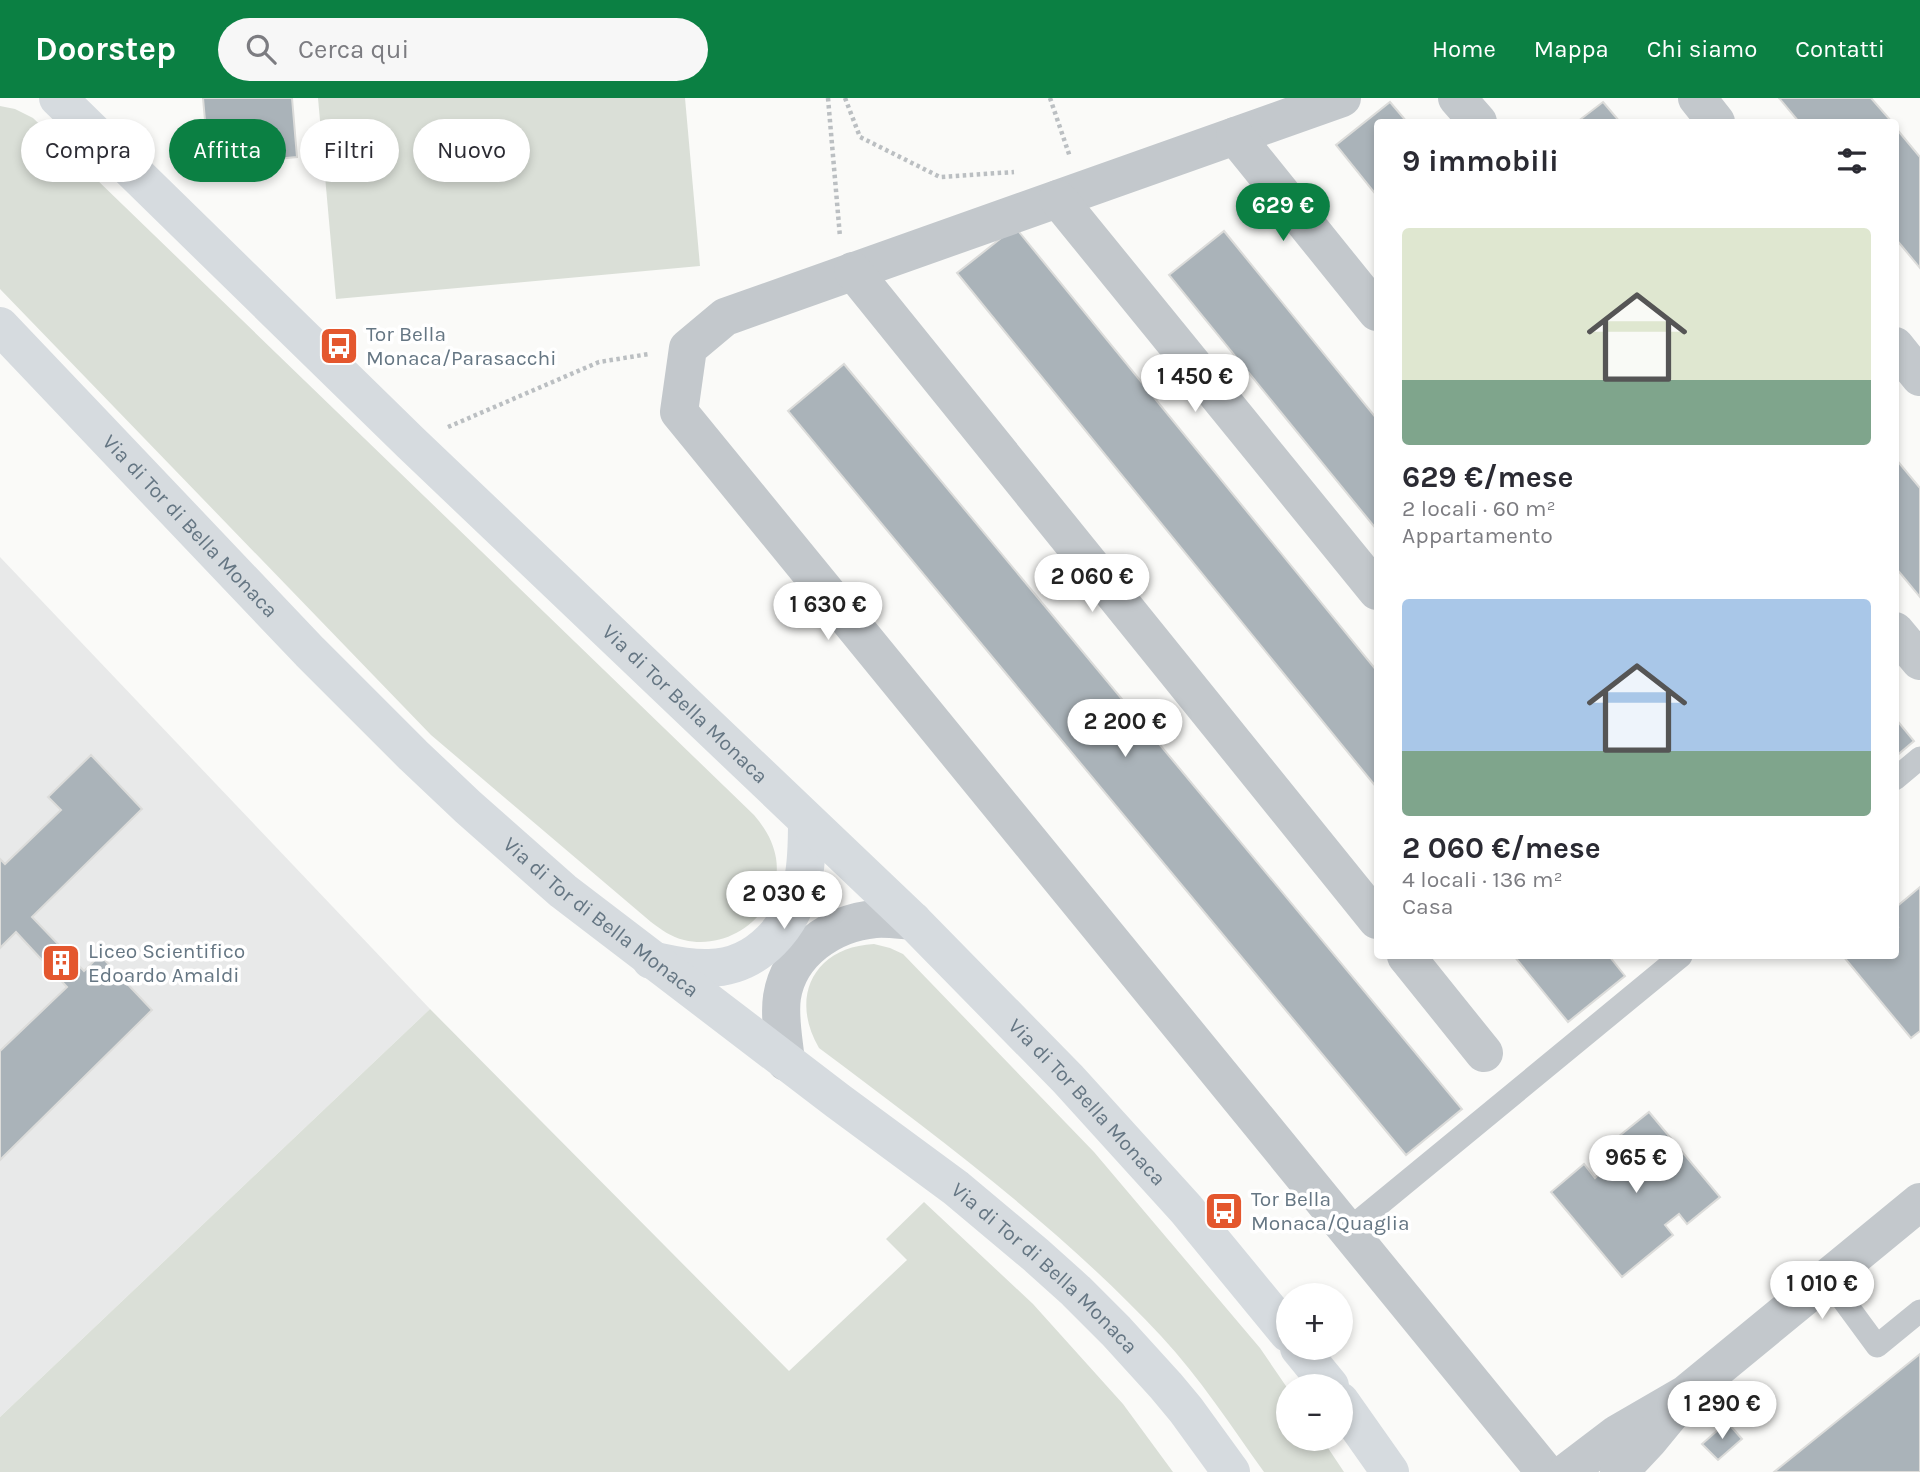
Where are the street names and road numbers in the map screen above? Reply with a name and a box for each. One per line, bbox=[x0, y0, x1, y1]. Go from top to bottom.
street label: Via di Tor di Bella Monaca bbox=[98, 430, 283, 622]
street label: Via di Tor Bella Monaca bbox=[597, 620, 773, 788]
street label: Via di Tor di Bella Monaca bbox=[498, 832, 703, 1002]
street label: Via di Tor Bella Monaca bbox=[1004, 1014, 1171, 1190]
street label: Via di Tor di Bella Monaca bbox=[947, 1177, 1143, 1358]

